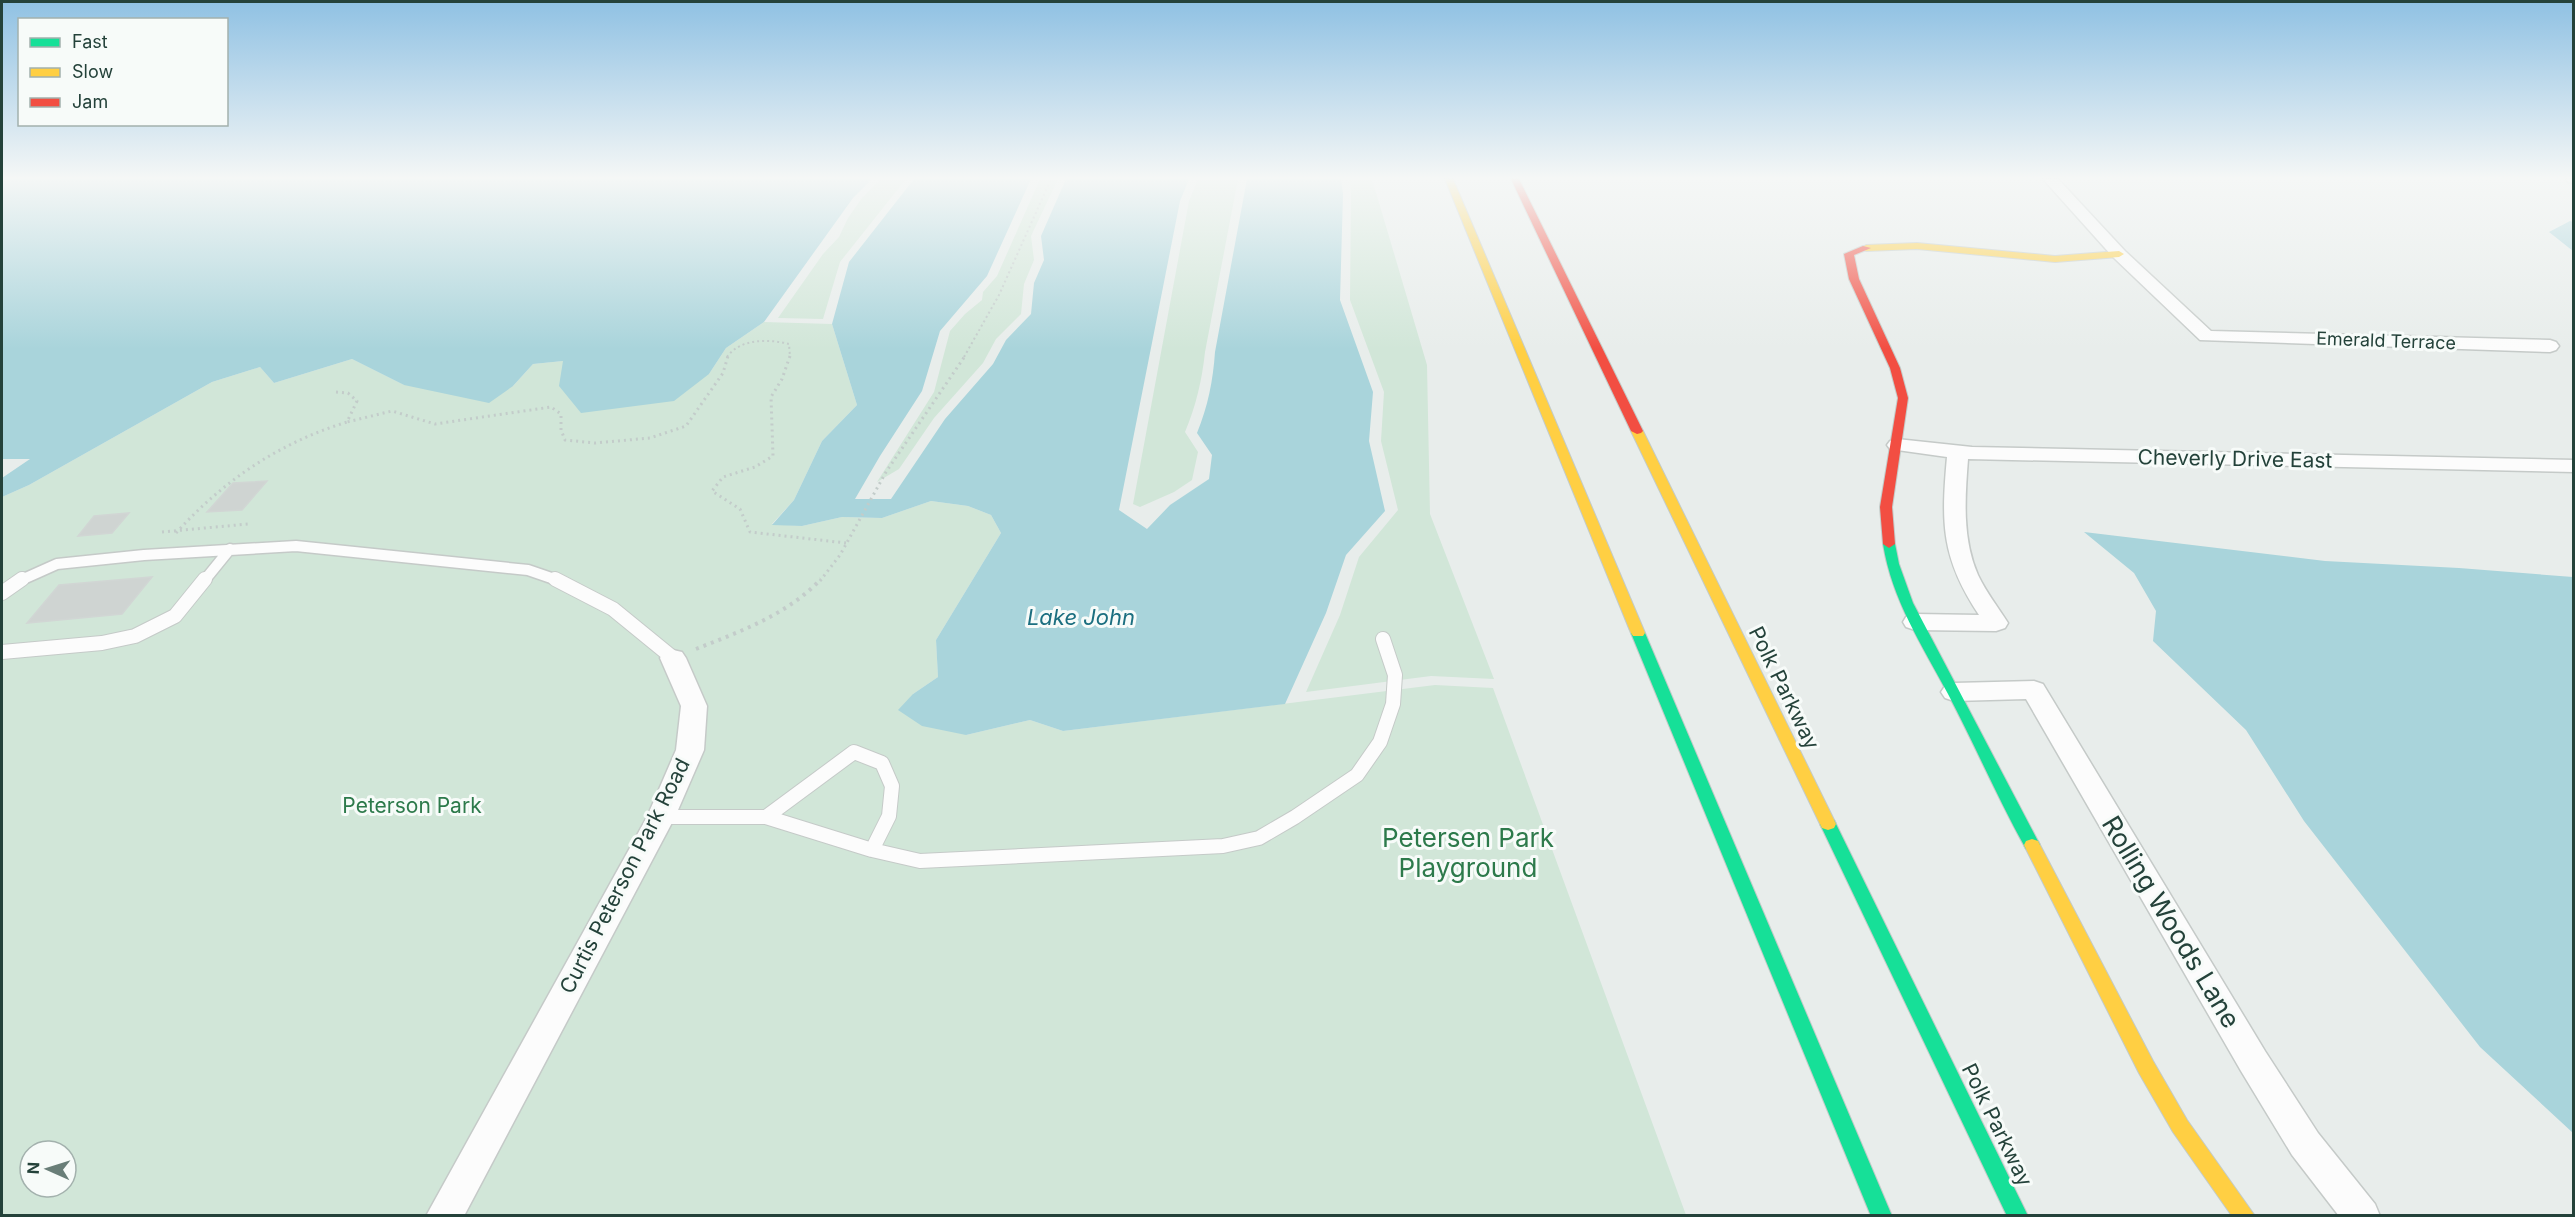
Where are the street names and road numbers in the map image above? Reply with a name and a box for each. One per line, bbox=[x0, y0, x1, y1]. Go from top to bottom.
street label: Emerald Terrace bbox=[2316, 328, 2456, 353]
street label: Cheverly Drive East bbox=[2137, 444, 2333, 473]
street label: Polk Parkway bbox=[1744, 622, 1825, 754]
street label: Curtis Peterson Park Road bbox=[554, 754, 695, 998]
street label: Rolling Woods Lane bbox=[2096, 810, 2247, 1033]
street label: Polk Parkway bbox=[1957, 1059, 2038, 1191]

